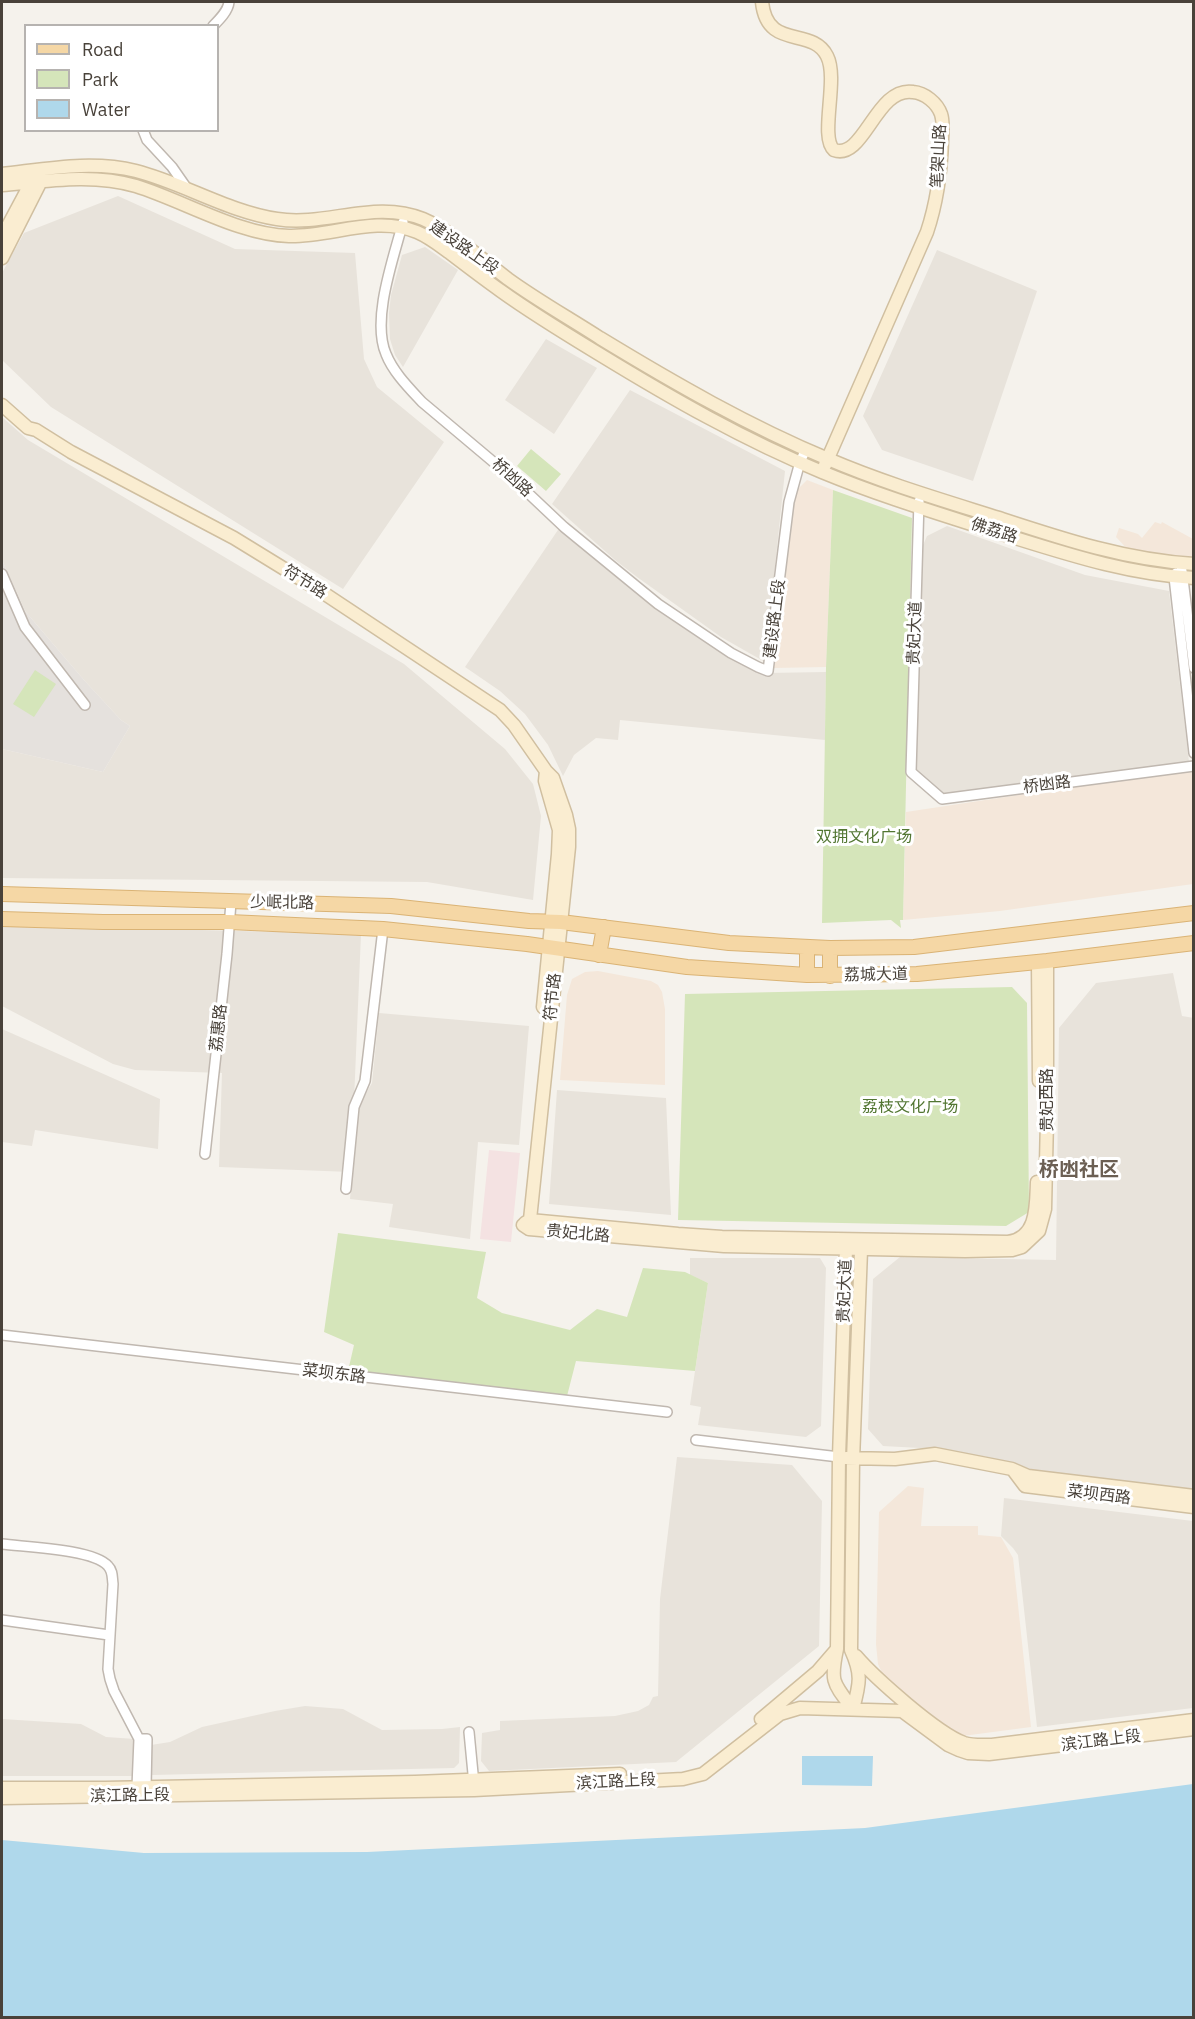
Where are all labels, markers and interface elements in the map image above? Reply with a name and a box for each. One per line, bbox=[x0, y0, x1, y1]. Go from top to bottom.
legend bbox=[24, 24, 219, 132]
text: Road bbox=[82, 38, 123, 61]
text: Park bbox=[82, 68, 118, 91]
text: Water bbox=[82, 98, 130, 121]
street label: 笔架山路 bbox=[928, 124, 950, 188]
street label: 建设路上段 bbox=[426, 217, 502, 279]
street label: 桥凼路 bbox=[488, 455, 536, 501]
street label: 佛荔路 bbox=[968, 514, 1020, 548]
street label: 符节路 bbox=[280, 561, 330, 603]
street label: 建设路上段 bbox=[761, 578, 789, 660]
street label: 贵妃大道 bbox=[904, 601, 926, 665]
street label: 桥凼路 bbox=[1022, 773, 1072, 797]
park label: 双拥文化广场 bbox=[816, 827, 912, 847]
street label: 少岷北路 bbox=[250, 893, 314, 913]
street label: 荔城大道 bbox=[844, 965, 908, 985]
street label: 符节路 bbox=[541, 972, 565, 1022]
street label: 荔惠路 bbox=[207, 1003, 231, 1053]
street label: 贵妃西路 bbox=[1037, 1068, 1057, 1132]
park label: 荔枝文化广场 bbox=[862, 1097, 958, 1117]
district label: 桥凼社区 bbox=[1039, 1158, 1119, 1182]
street label: 贵妃北路 bbox=[545, 1222, 611, 1246]
street label: 贵妃大道 bbox=[834, 1259, 856, 1323]
street label: 菜坝东路 bbox=[301, 1361, 367, 1387]
street label: 菜坝西路 bbox=[1066, 1482, 1132, 1508]
street label: 滨江路上段 bbox=[1060, 1727, 1142, 1755]
street label: 滨江路上段 bbox=[576, 1770, 656, 1794]
street label: 滨江路上段 bbox=[90, 1786, 170, 1806]

